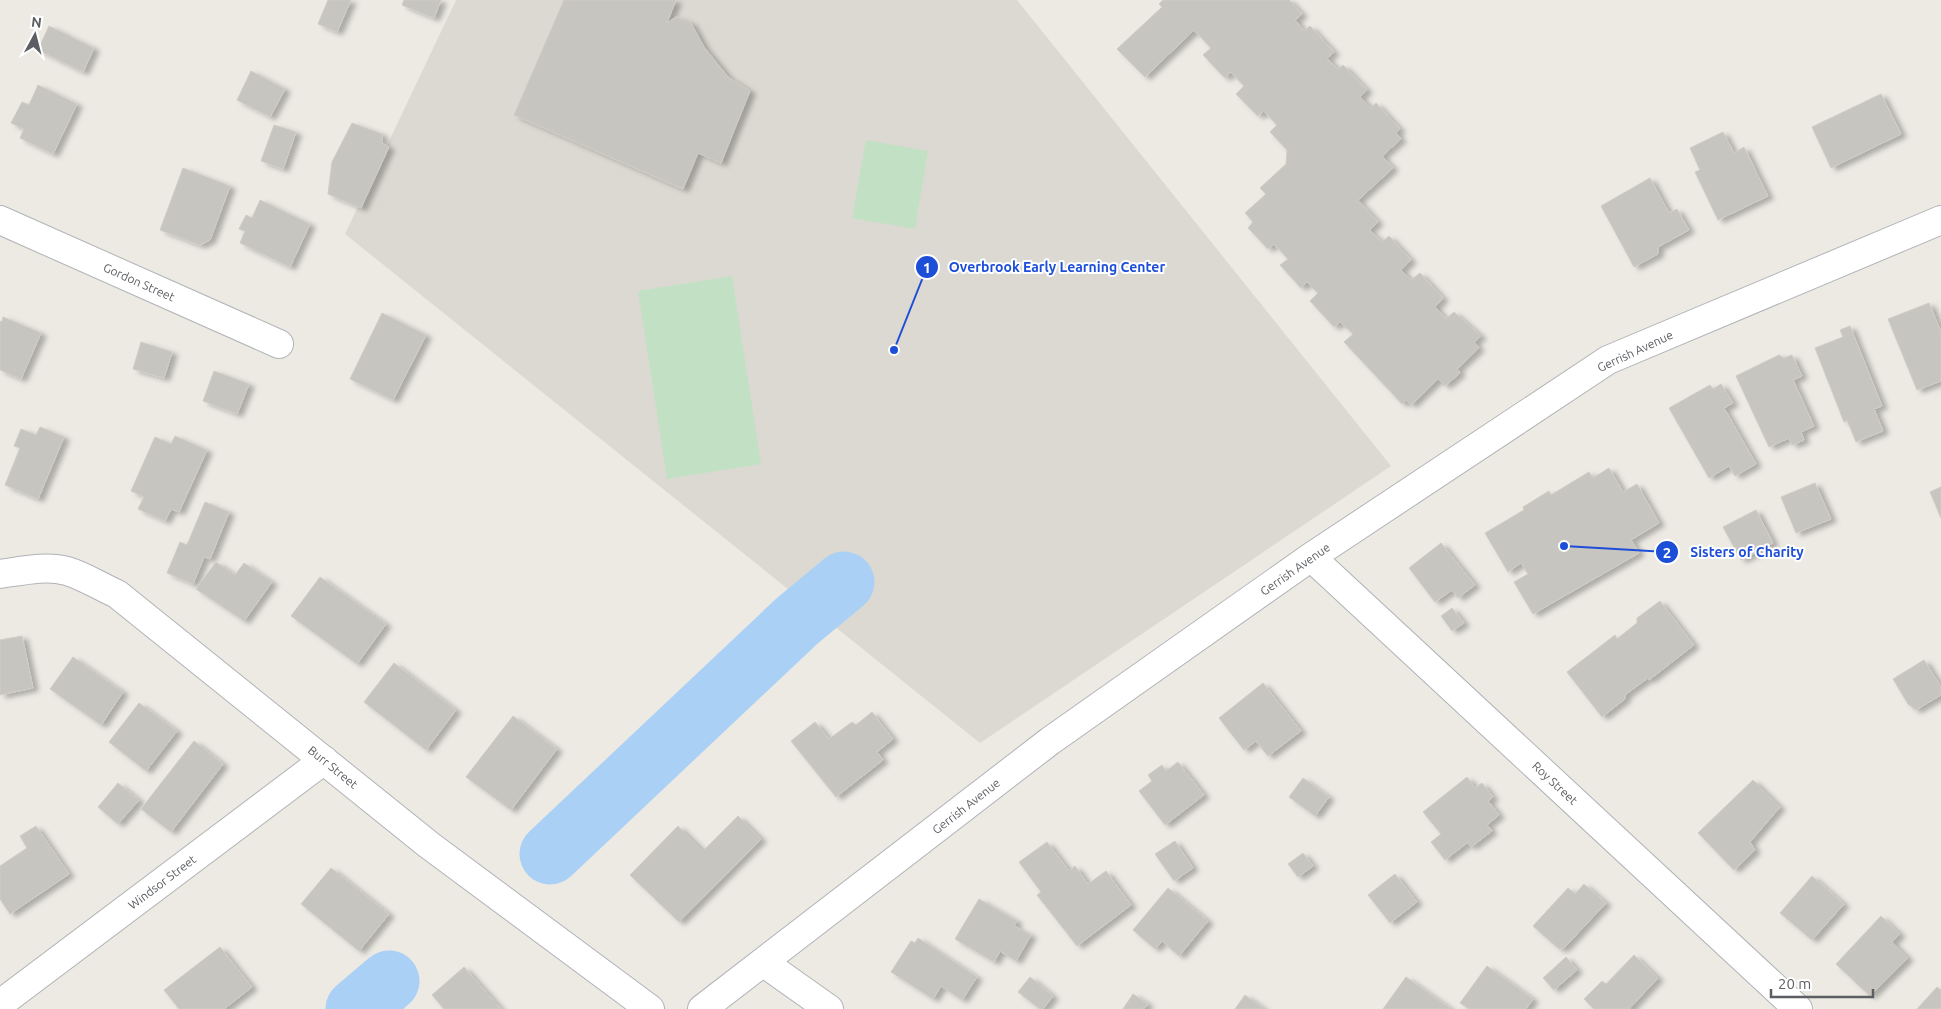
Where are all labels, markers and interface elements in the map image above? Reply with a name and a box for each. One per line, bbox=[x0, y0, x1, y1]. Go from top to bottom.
north arrow bbox=[10, 10, 60, 60]
text: N bbox=[30, 14, 43, 31]
callout: Overbrook Early Learning Center bbox=[914, 253, 1176, 282]
text: 1 bbox=[923, 259, 931, 276]
text: Overbrook Early Learning Center bbox=[949, 259, 1165, 275]
street label: Gordon Street bbox=[101, 260, 177, 304]
street label: Gerrish Avenue bbox=[1595, 328, 1675, 374]
callout: Sisters of Charity bbox=[1655, 538, 1813, 567]
street label: Gerrish Avenue bbox=[1258, 540, 1332, 598]
text: 2 bbox=[1663, 544, 1671, 561]
text: Sisters of Charity bbox=[1690, 544, 1804, 560]
street label: Burr Street bbox=[306, 743, 361, 791]
street label: Roy Street bbox=[1530, 759, 1580, 807]
street label: Gerrish Avenue bbox=[930, 776, 1002, 836]
street label: Windsor Street bbox=[126, 852, 199, 912]
scale bar bbox=[1771, 966, 1874, 998]
text: 20 m bbox=[1778, 975, 1811, 992]

